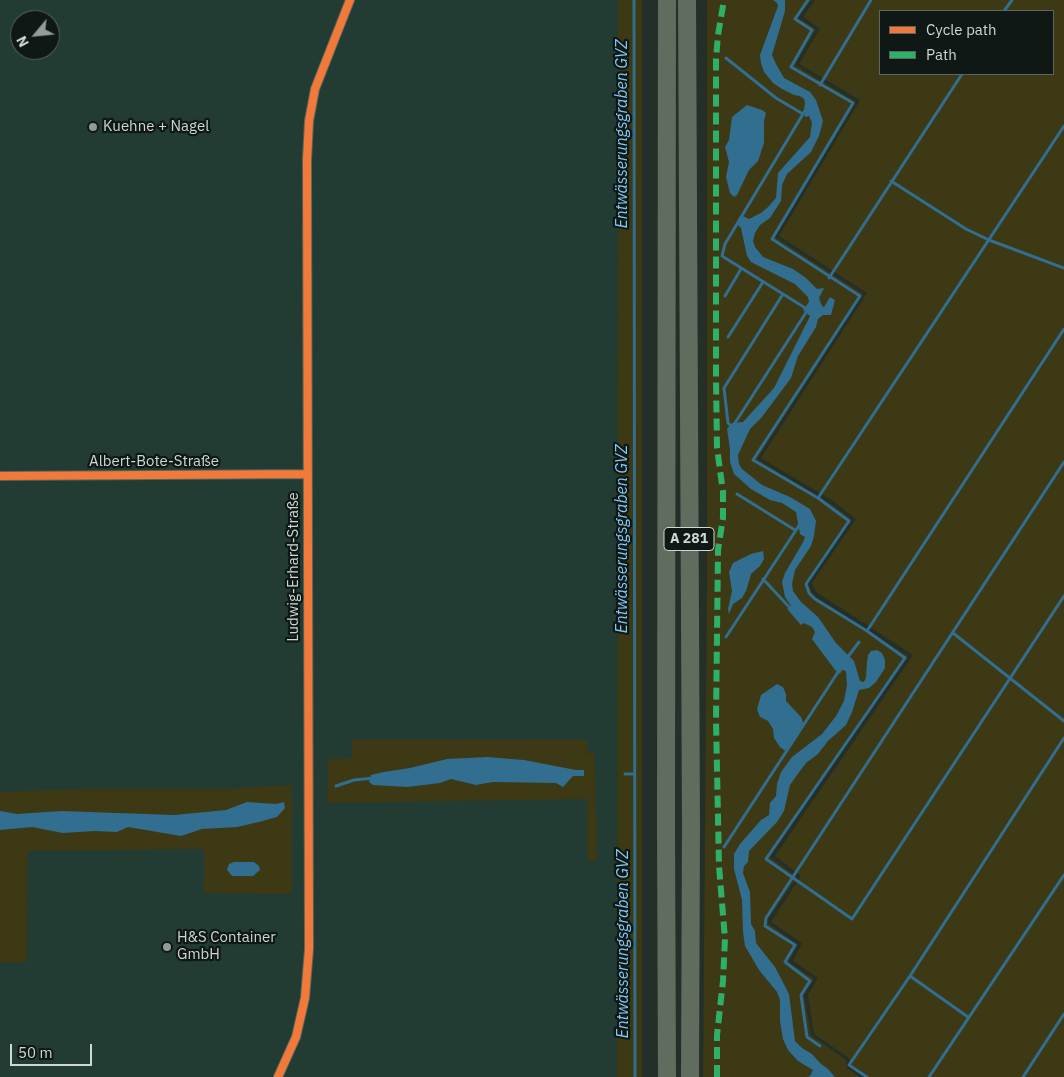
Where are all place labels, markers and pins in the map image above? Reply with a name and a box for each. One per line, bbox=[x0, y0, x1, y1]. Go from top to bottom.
place label: Kuehne + Nagel bbox=[103, 118, 209, 136]
marker: Kuehne + Nagel bbox=[87, 121, 99, 133]
place label: H&S Container GmbH bbox=[177, 929, 276, 964]
marker: H&S Container GmbH bbox=[161, 941, 173, 953]

